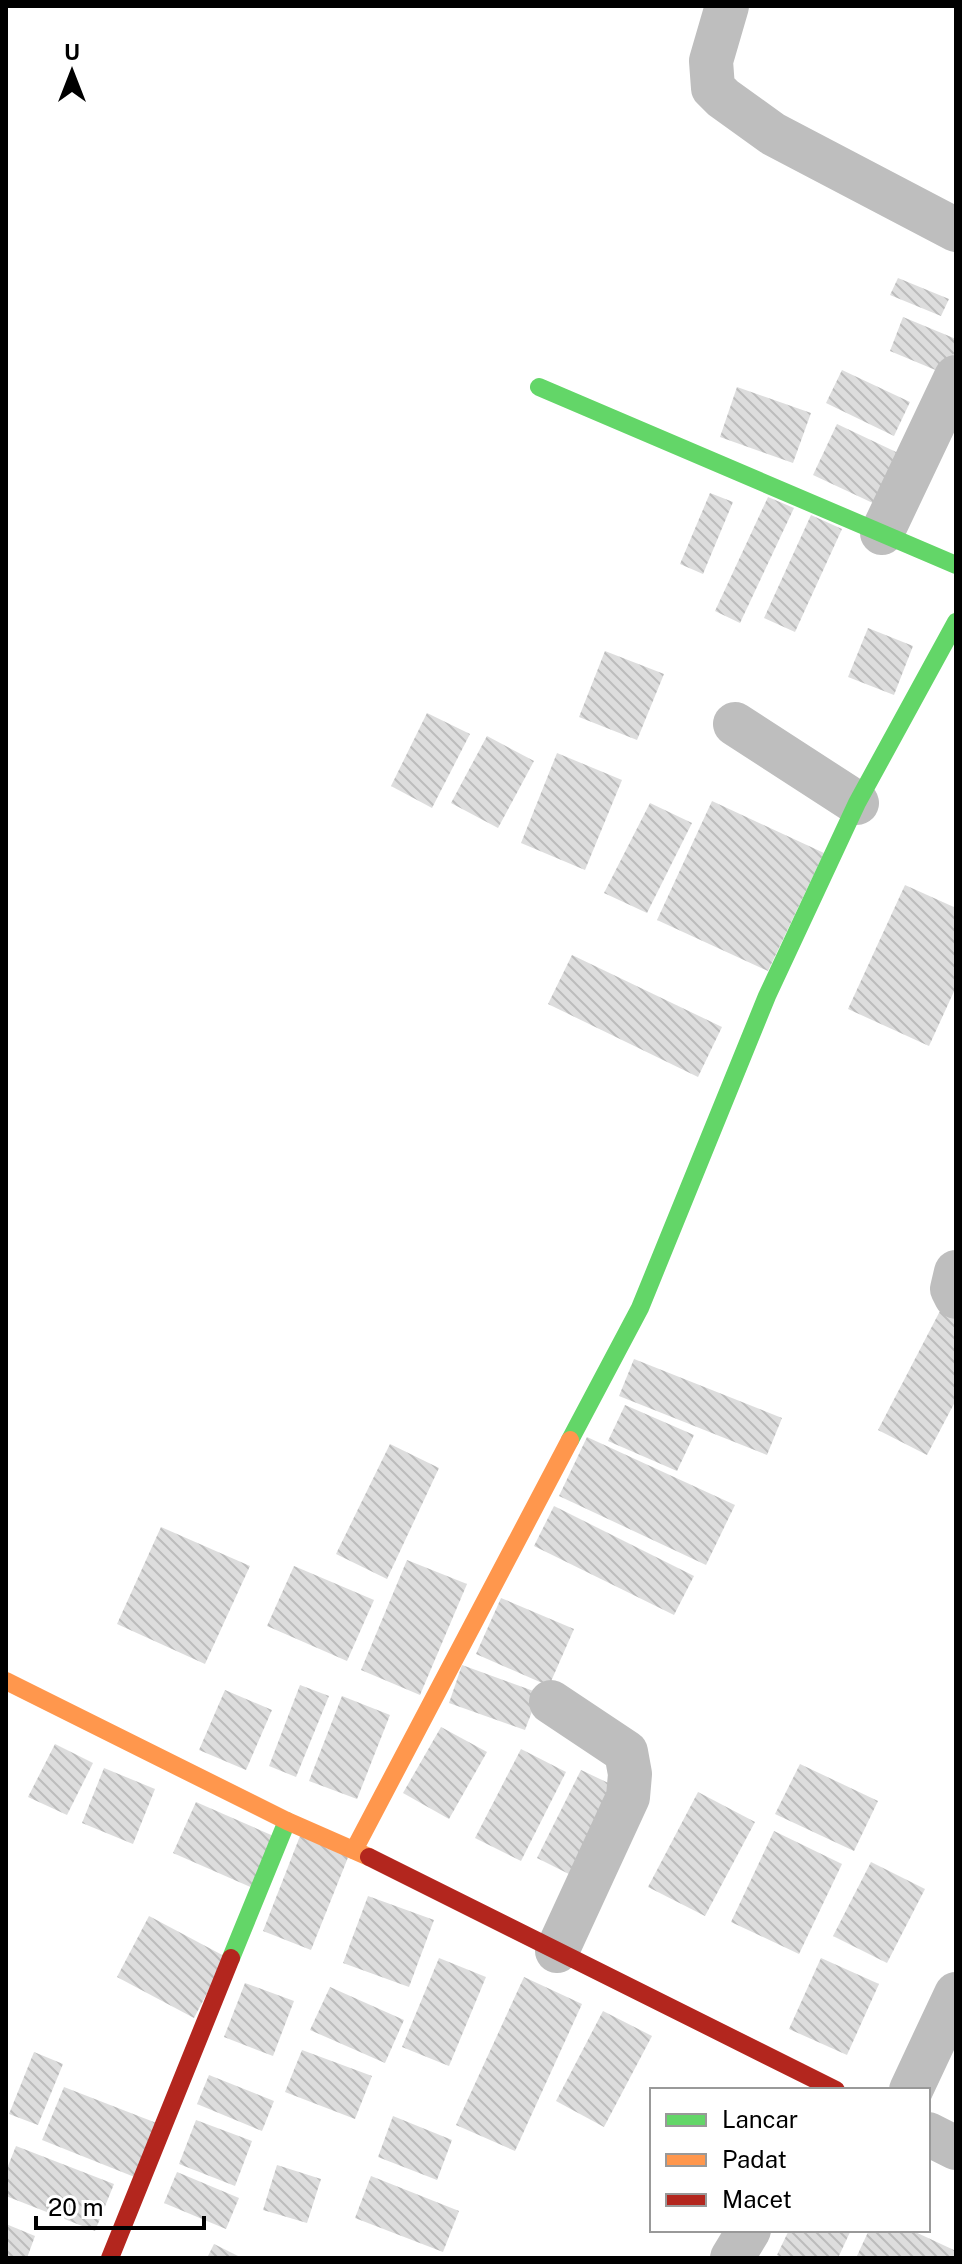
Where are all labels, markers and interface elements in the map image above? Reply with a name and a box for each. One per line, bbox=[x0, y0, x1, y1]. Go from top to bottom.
north arrow bbox=[32, 32, 112, 112]
text: U bbox=[64, 39, 80, 65]
legend bbox=[650, 2088, 930, 2232]
text: Lancar bbox=[722, 2105, 798, 2133]
text: Padat bbox=[722, 2145, 787, 2173]
scale bar bbox=[36, 2180, 204, 2230]
text: Macet bbox=[722, 2185, 792, 2213]
text: 20 m bbox=[48, 2193, 104, 2221]

